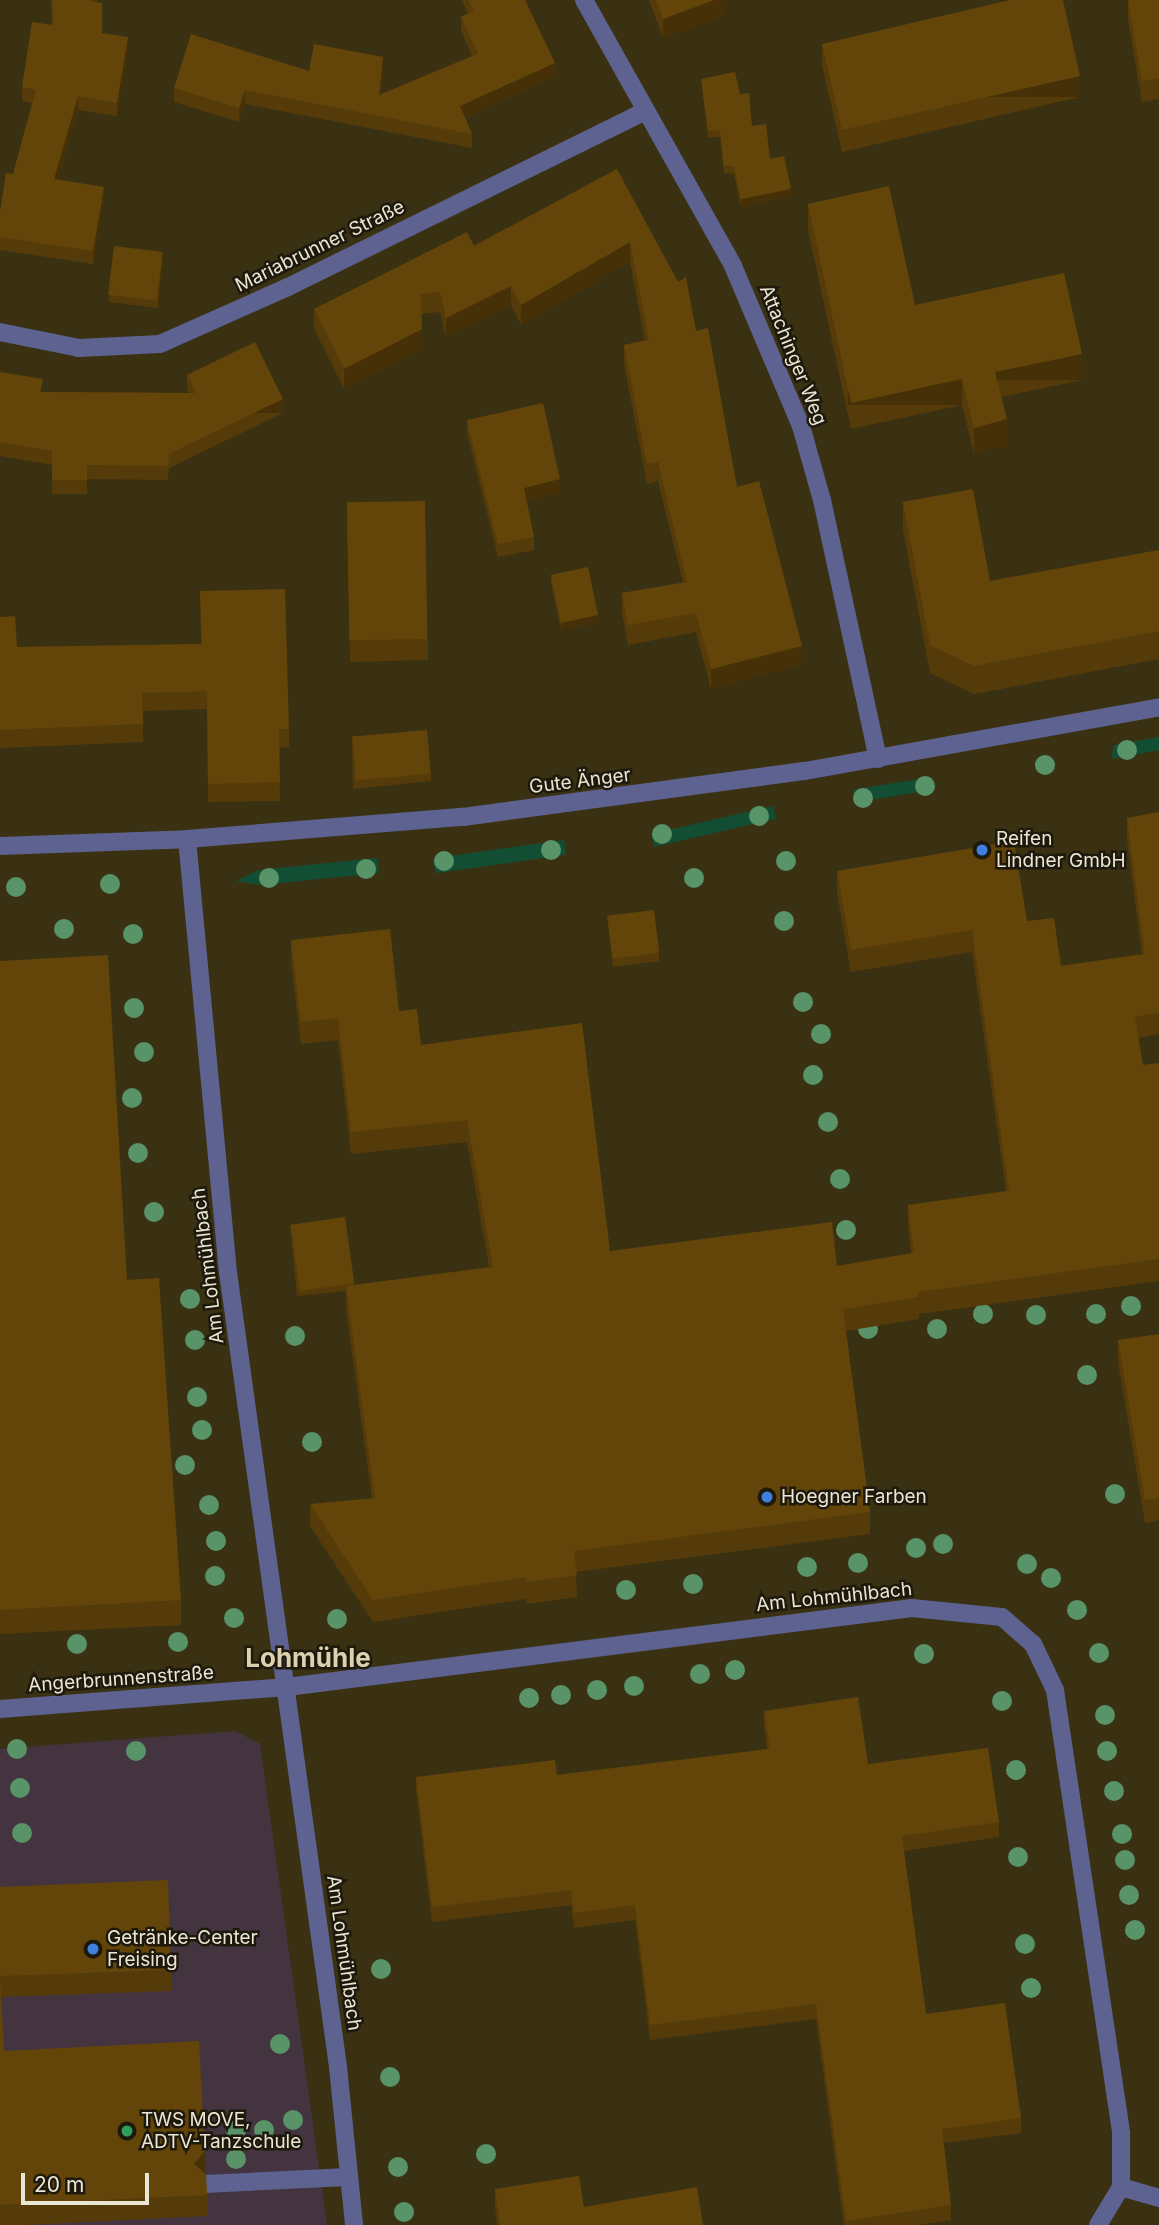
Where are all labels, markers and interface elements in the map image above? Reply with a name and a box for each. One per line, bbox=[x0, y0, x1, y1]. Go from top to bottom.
street label: Mariabrunner Straße bbox=[232, 195, 408, 297]
street label: Attachinger Weg bbox=[755, 282, 831, 428]
street label: Gute Änger bbox=[528, 763, 632, 799]
place label: Reifen Lindner GmbH bbox=[996, 828, 1126, 872]
marker: Reifen Lindner GmbH bbox=[974, 842, 990, 858]
street label: Am Lohmühlbach bbox=[187, 1187, 229, 1345]
place label: Hoegner Farben bbox=[781, 1486, 927, 1508]
marker: Hoegner Farben bbox=[759, 1489, 775, 1505]
street label: Am Lohmühlbach bbox=[755, 1577, 913, 1617]
district label: Lohmühle bbox=[245, 1642, 371, 1674]
street label: Angerbrunnenstraße bbox=[27, 1661, 215, 1697]
street label: Am Lohmühlbach bbox=[322, 1874, 366, 2032]
place label: Getränke-Center Freising bbox=[107, 1927, 258, 1971]
marker: Getränke-Center Freising bbox=[85, 1941, 101, 1957]
place label: TWS MOVE, ADTV-Tanzschule bbox=[141, 2109, 301, 2153]
marker: TWS MOVE, ADTV-Tanzschule bbox=[119, 2123, 135, 2139]
scale bar bbox=[24, 2158, 152, 2202]
text: 20 m bbox=[34, 2172, 84, 2197]

